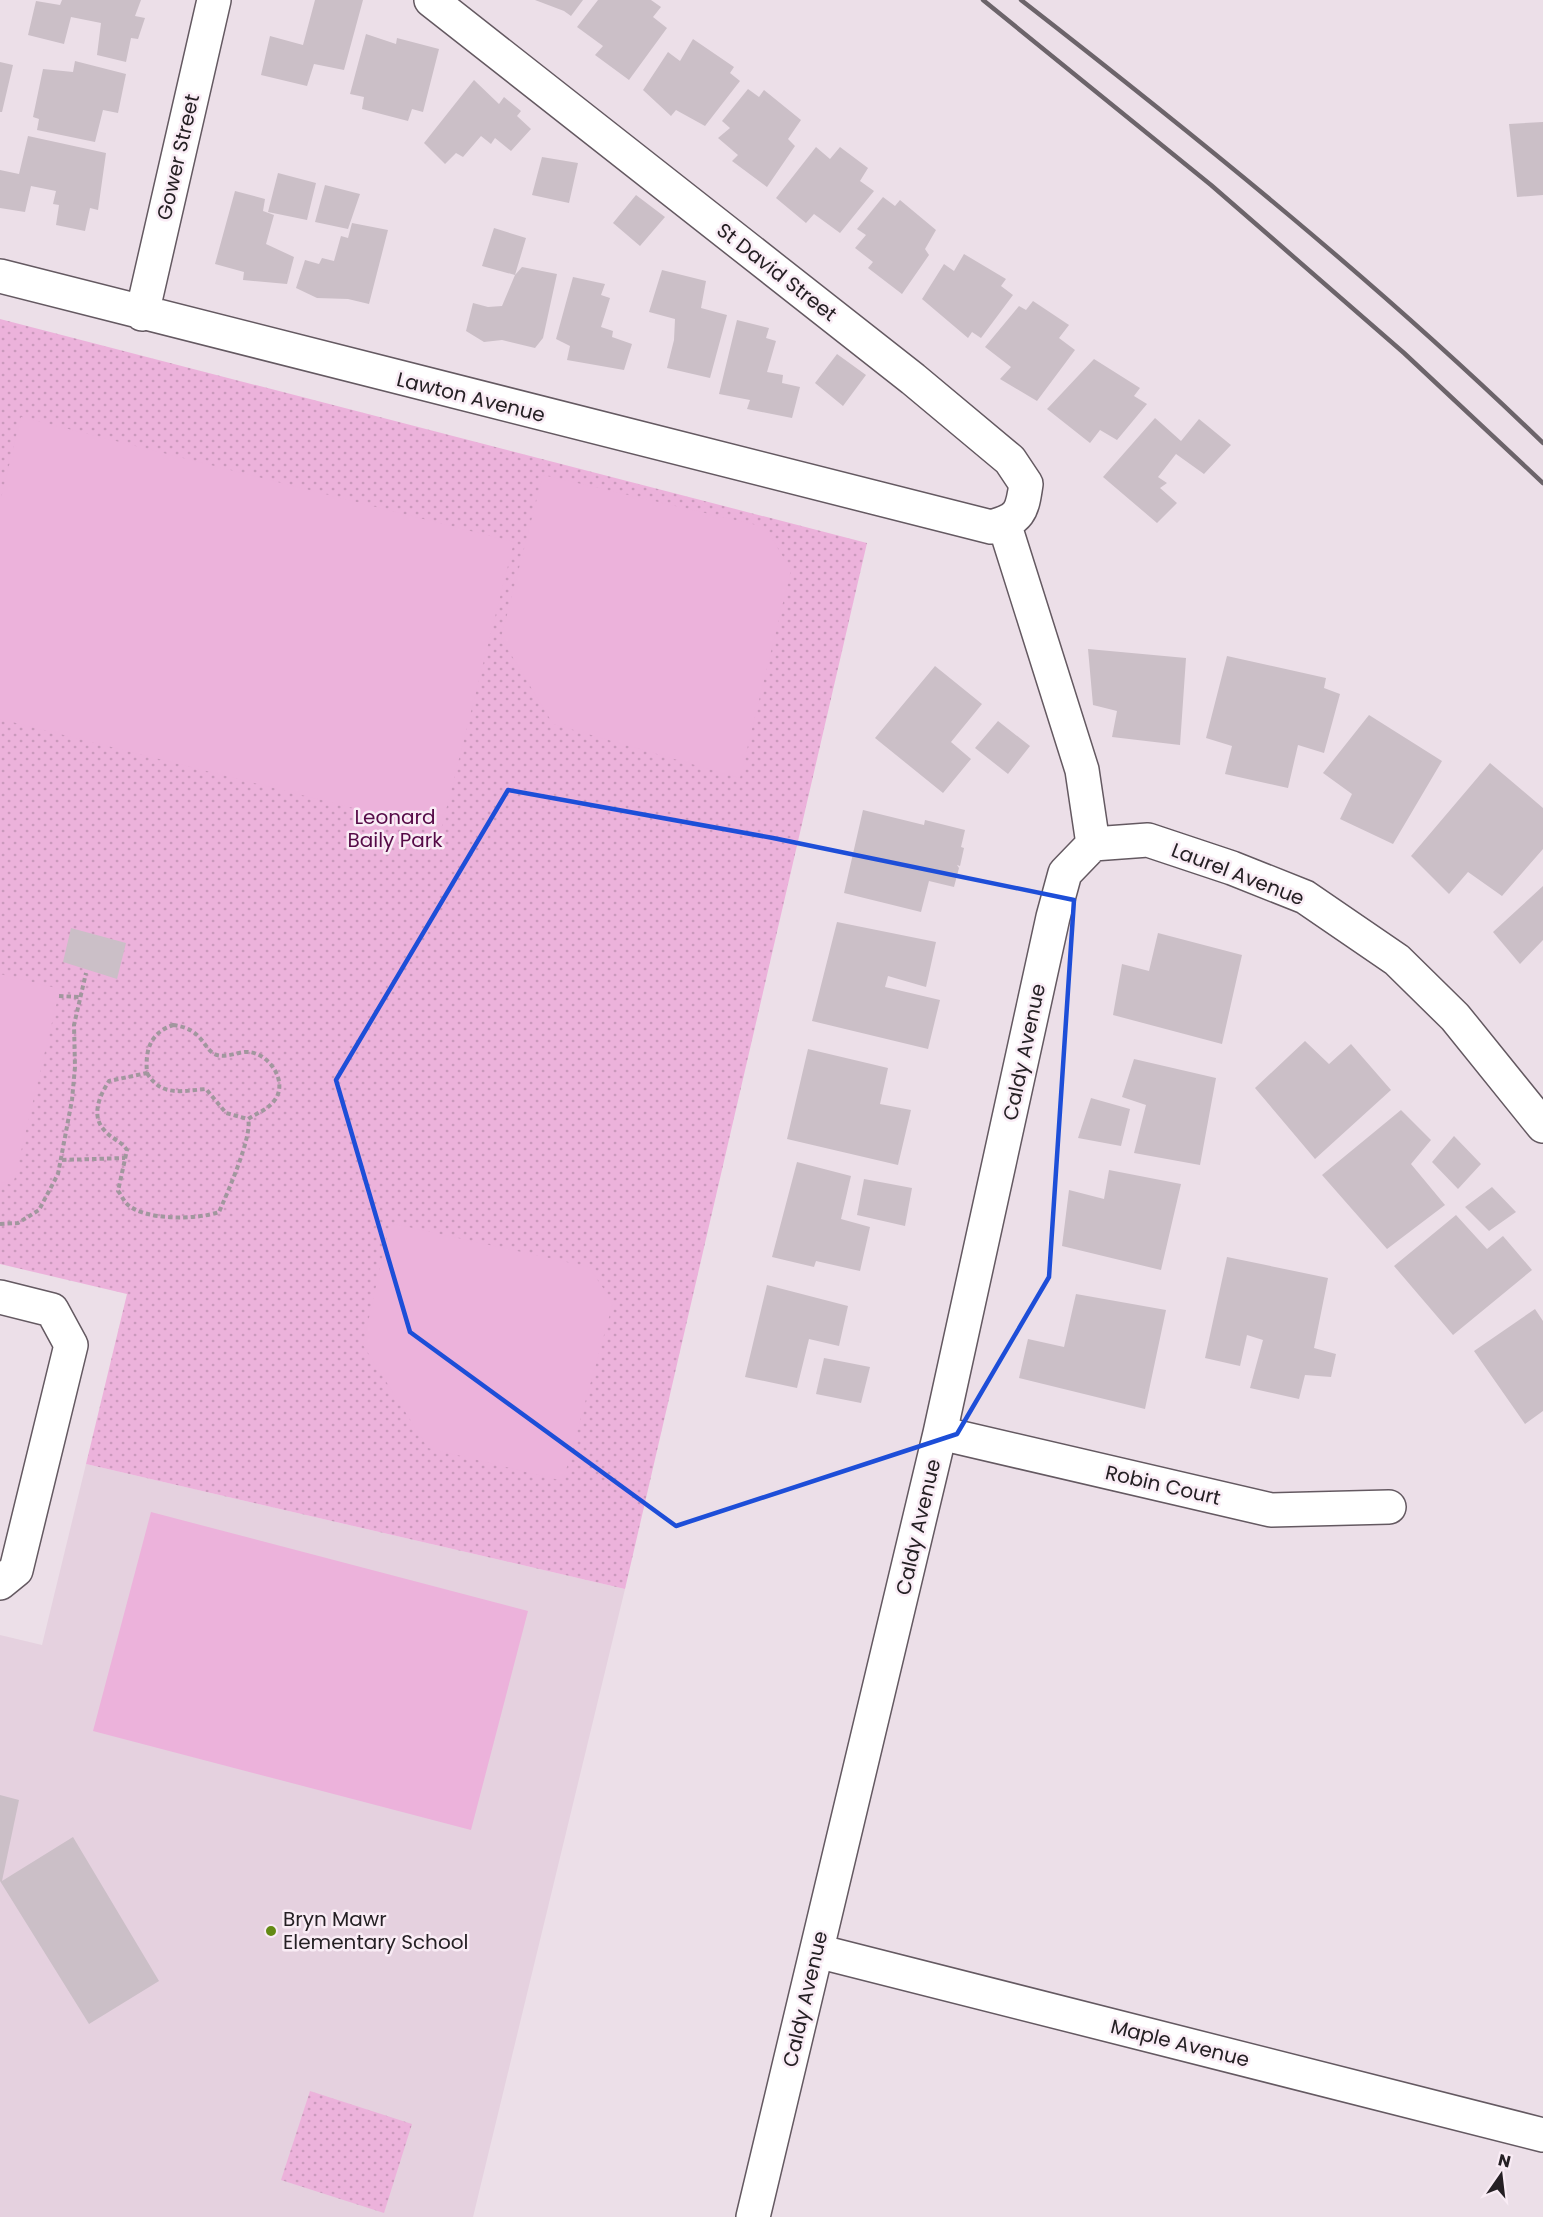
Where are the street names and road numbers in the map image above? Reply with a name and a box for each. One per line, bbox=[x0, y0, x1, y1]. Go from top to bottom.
street label: Gower Street bbox=[150, 91, 206, 223]
street label: St David Street bbox=[711, 216, 843, 328]
street label: Lawton Avenue bbox=[394, 365, 548, 429]
street label: Laurel Avenue bbox=[1168, 836, 1308, 912]
street label: Caldy Avenue bbox=[996, 981, 1052, 1123]
street label: Caldy Avenue bbox=[889, 1456, 947, 1598]
street label: Robin Court bbox=[1103, 1458, 1223, 1512]
street label: Caldy Avenue bbox=[776, 1928, 834, 2070]
street label: Maple Avenue bbox=[1108, 2012, 1252, 2074]

